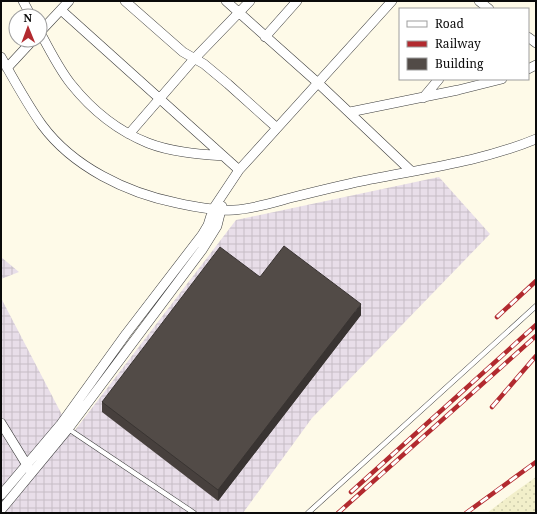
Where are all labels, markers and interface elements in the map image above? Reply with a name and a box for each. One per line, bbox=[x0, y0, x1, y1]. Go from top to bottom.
north arrow bbox=[8, 8, 48, 48]
legend bbox=[399, 8, 529, 80]
text: N bbox=[23, 10, 33, 25]
text: Road bbox=[435, 15, 465, 32]
text: Railway bbox=[435, 35, 481, 52]
text: Building bbox=[435, 55, 484, 72]

